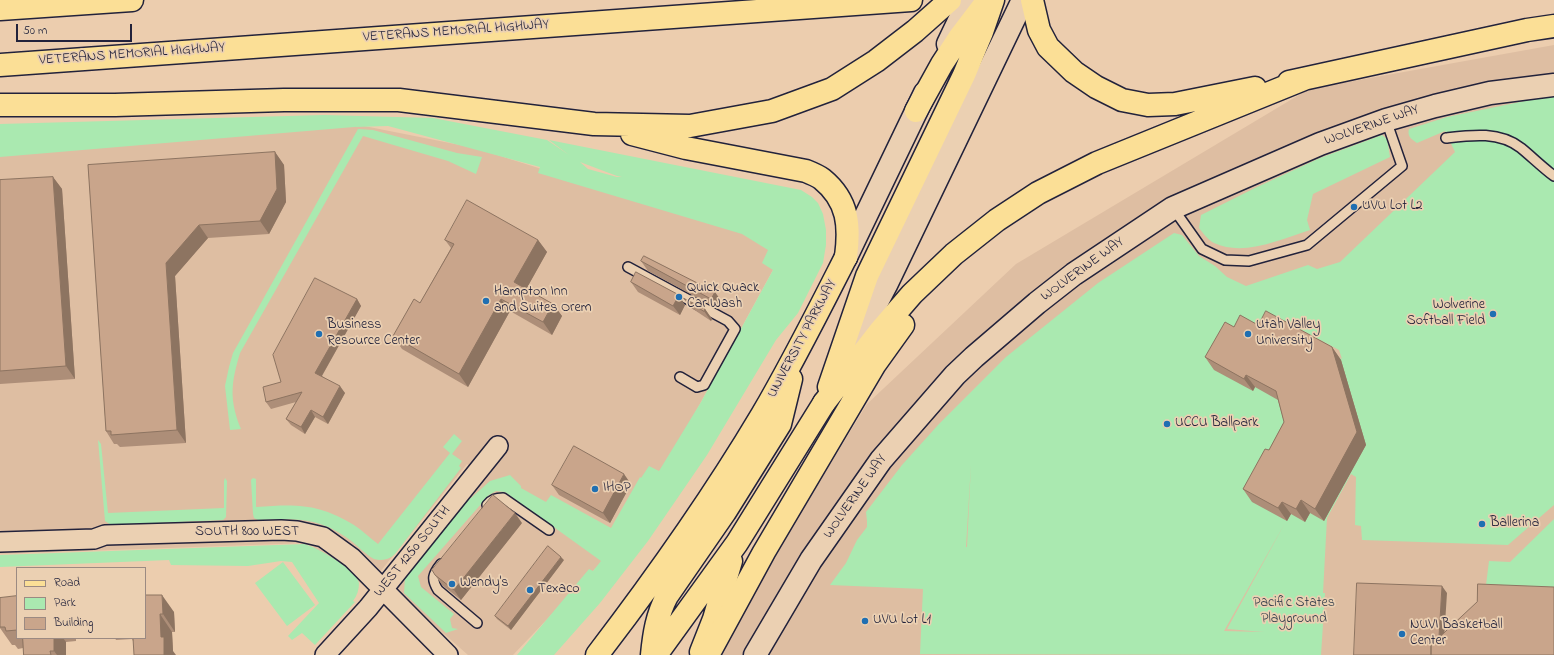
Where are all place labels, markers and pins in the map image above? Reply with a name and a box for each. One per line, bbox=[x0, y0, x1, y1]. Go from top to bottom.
place label: UVU Lot L2 bbox=[1362, 199, 1423, 215]
marker: UVU Lot L2 bbox=[1349, 202, 1359, 212]
place label: Quick Quack Car Wash bbox=[687, 281, 759, 314]
place label: Hampton Inn and Suites Orem bbox=[494, 285, 592, 318]
marker: Quick Quack Car Wash bbox=[674, 292, 684, 302]
marker: Hampton Inn and Suites Orem bbox=[481, 296, 491, 306]
place label: Wolverine Softball Field bbox=[1407, 298, 1485, 330]
marker: Wolverine Softball Field bbox=[1488, 309, 1498, 319]
place label: Business Resource Center bbox=[327, 318, 420, 350]
place label: Utah Valley University bbox=[1256, 318, 1320, 350]
marker: Business Resource Center bbox=[314, 329, 324, 339]
marker: Utah Valley University bbox=[1243, 329, 1253, 339]
place label: UCCU Ballpark bbox=[1175, 416, 1258, 432]
marker: UCCU Ballpark bbox=[1162, 419, 1172, 429]
place label: IHOP bbox=[603, 481, 631, 497]
marker: IHOP bbox=[590, 484, 600, 494]
place label: Ballerina bbox=[1490, 516, 1539, 532]
marker: Ballerina bbox=[1477, 519, 1487, 529]
place label: Wendy's bbox=[460, 576, 508, 592]
marker: Wendy's bbox=[447, 579, 457, 589]
place label: Texaco bbox=[538, 582, 580, 598]
marker: Texaco bbox=[525, 585, 535, 595]
place label: UVU Lot L1 bbox=[873, 613, 931, 629]
marker: UVU Lot L1 bbox=[860, 616, 870, 626]
place label: NUVI Basketball Center bbox=[1410, 618, 1503, 650]
marker: NUVI Basketball Center bbox=[1397, 629, 1407, 639]

